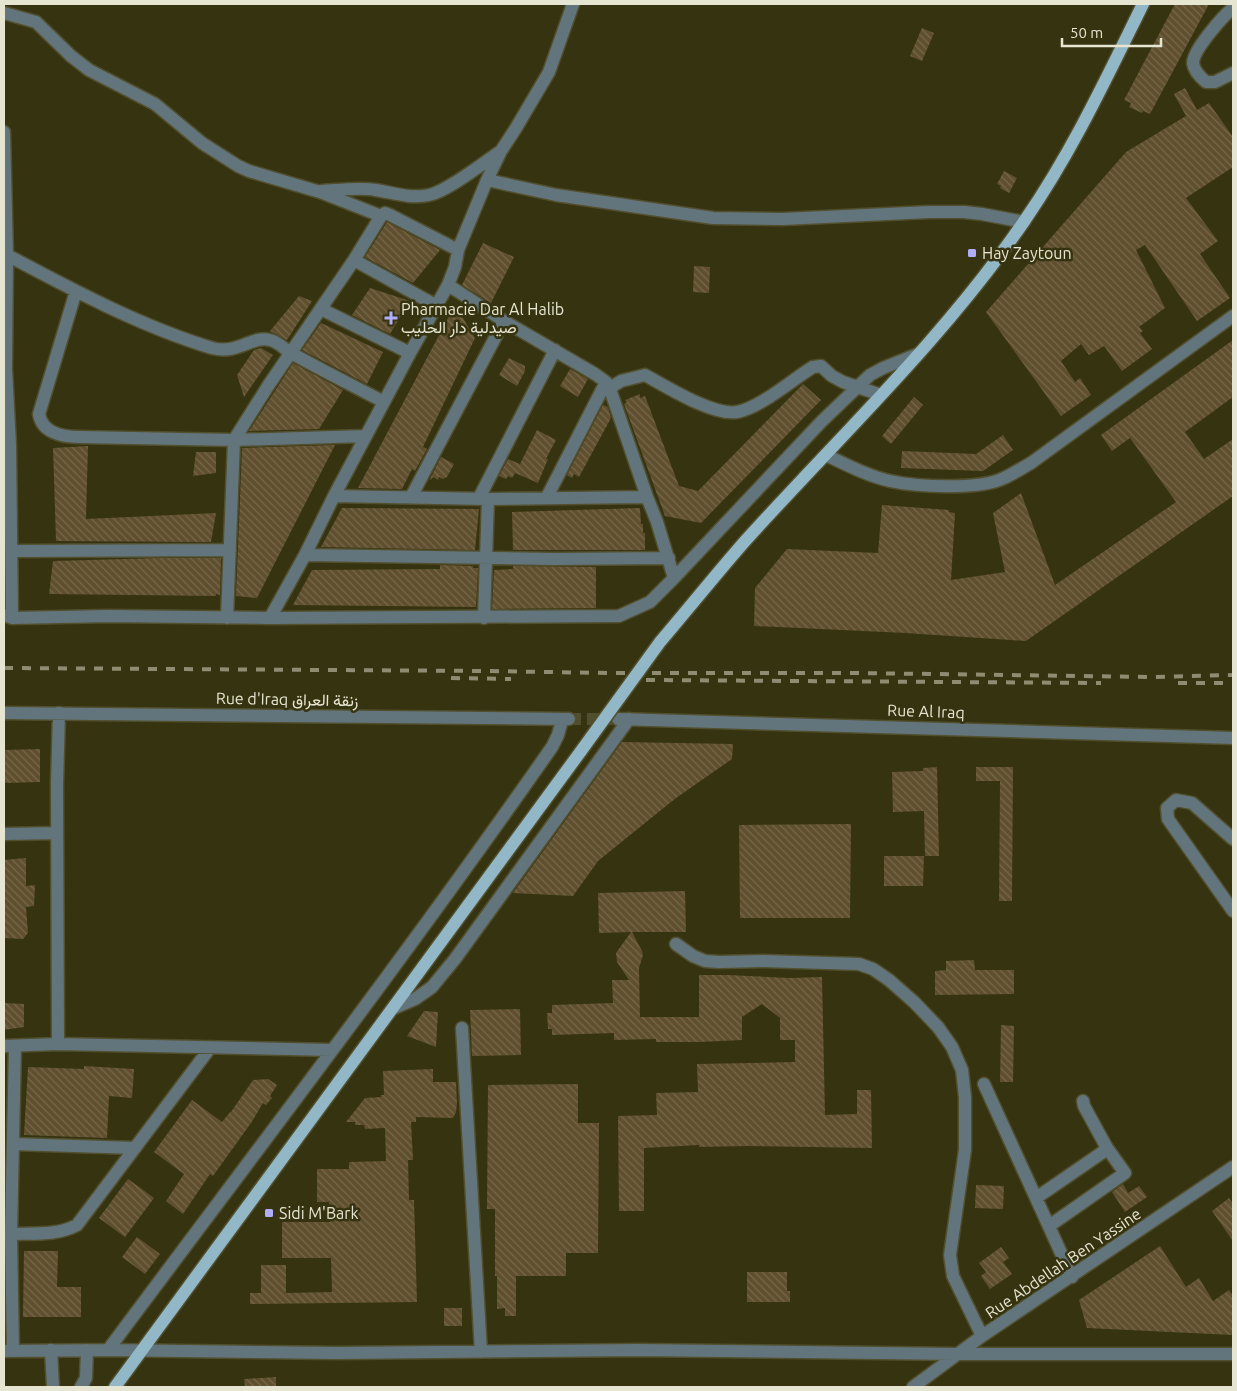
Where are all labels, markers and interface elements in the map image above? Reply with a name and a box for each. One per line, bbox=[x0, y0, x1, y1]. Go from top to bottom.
scale bar bbox=[1062, 15, 1161, 47]
text: 50 m bbox=[1070, 24, 1103, 41]
place label: Hay Zaytoun bbox=[982, 244, 1072, 262]
marker: Hay Zaytoun bbox=[966, 247, 978, 259]
place label: Pharmacie Dar Al Halib صيدلية دار الحليب bbox=[401, 300, 564, 338]
marker: Pharmacie Dar Al Halib صيدلية دار الحليب bbox=[385, 312, 397, 324]
street label: Rue d'Iraq زنقة العراق bbox=[216, 689, 358, 711]
street label: Rue Al Iraq bbox=[887, 701, 965, 721]
place label: Sidi M'Bark bbox=[279, 1204, 358, 1222]
street label: Rue Abdellah Ben Yassine bbox=[982, 1204, 1144, 1322]
marker: Sidi M'Bark bbox=[263, 1207, 275, 1219]

